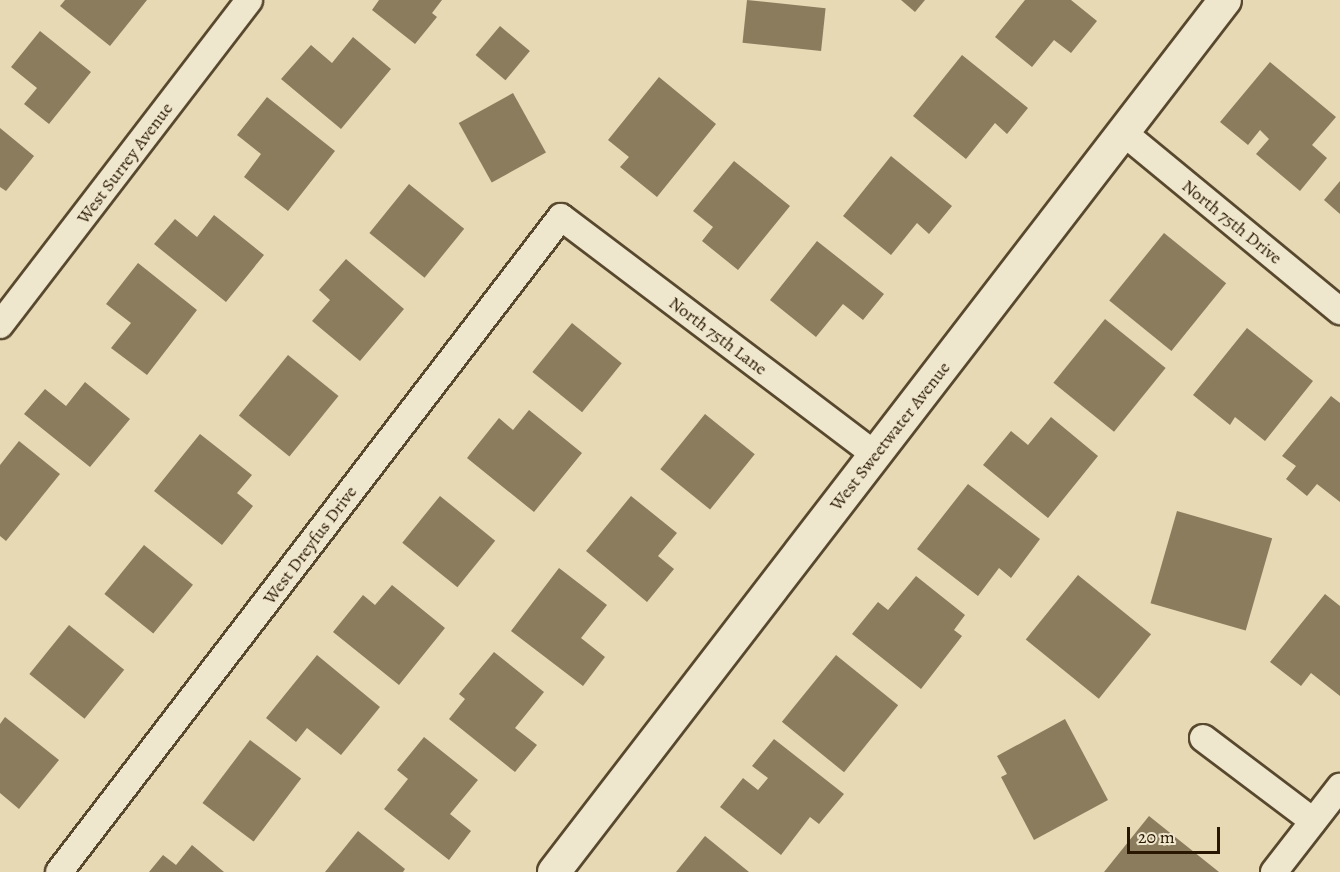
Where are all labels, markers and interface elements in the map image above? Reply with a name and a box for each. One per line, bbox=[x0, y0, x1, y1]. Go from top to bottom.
street label: West Surrey Avenue bbox=[72, 98, 178, 228]
street label: North 75th Drive bbox=[1178, 175, 1286, 269]
street label: North 75th Lane bbox=[665, 292, 771, 380]
street label: West Sweetwater Avenue bbox=[825, 357, 955, 515]
street label: West Dreyfus Drive bbox=[258, 482, 362, 608]
scale bar bbox=[1130, 815, 1223, 853]
text: 20 m bbox=[1138, 825, 1175, 849]

